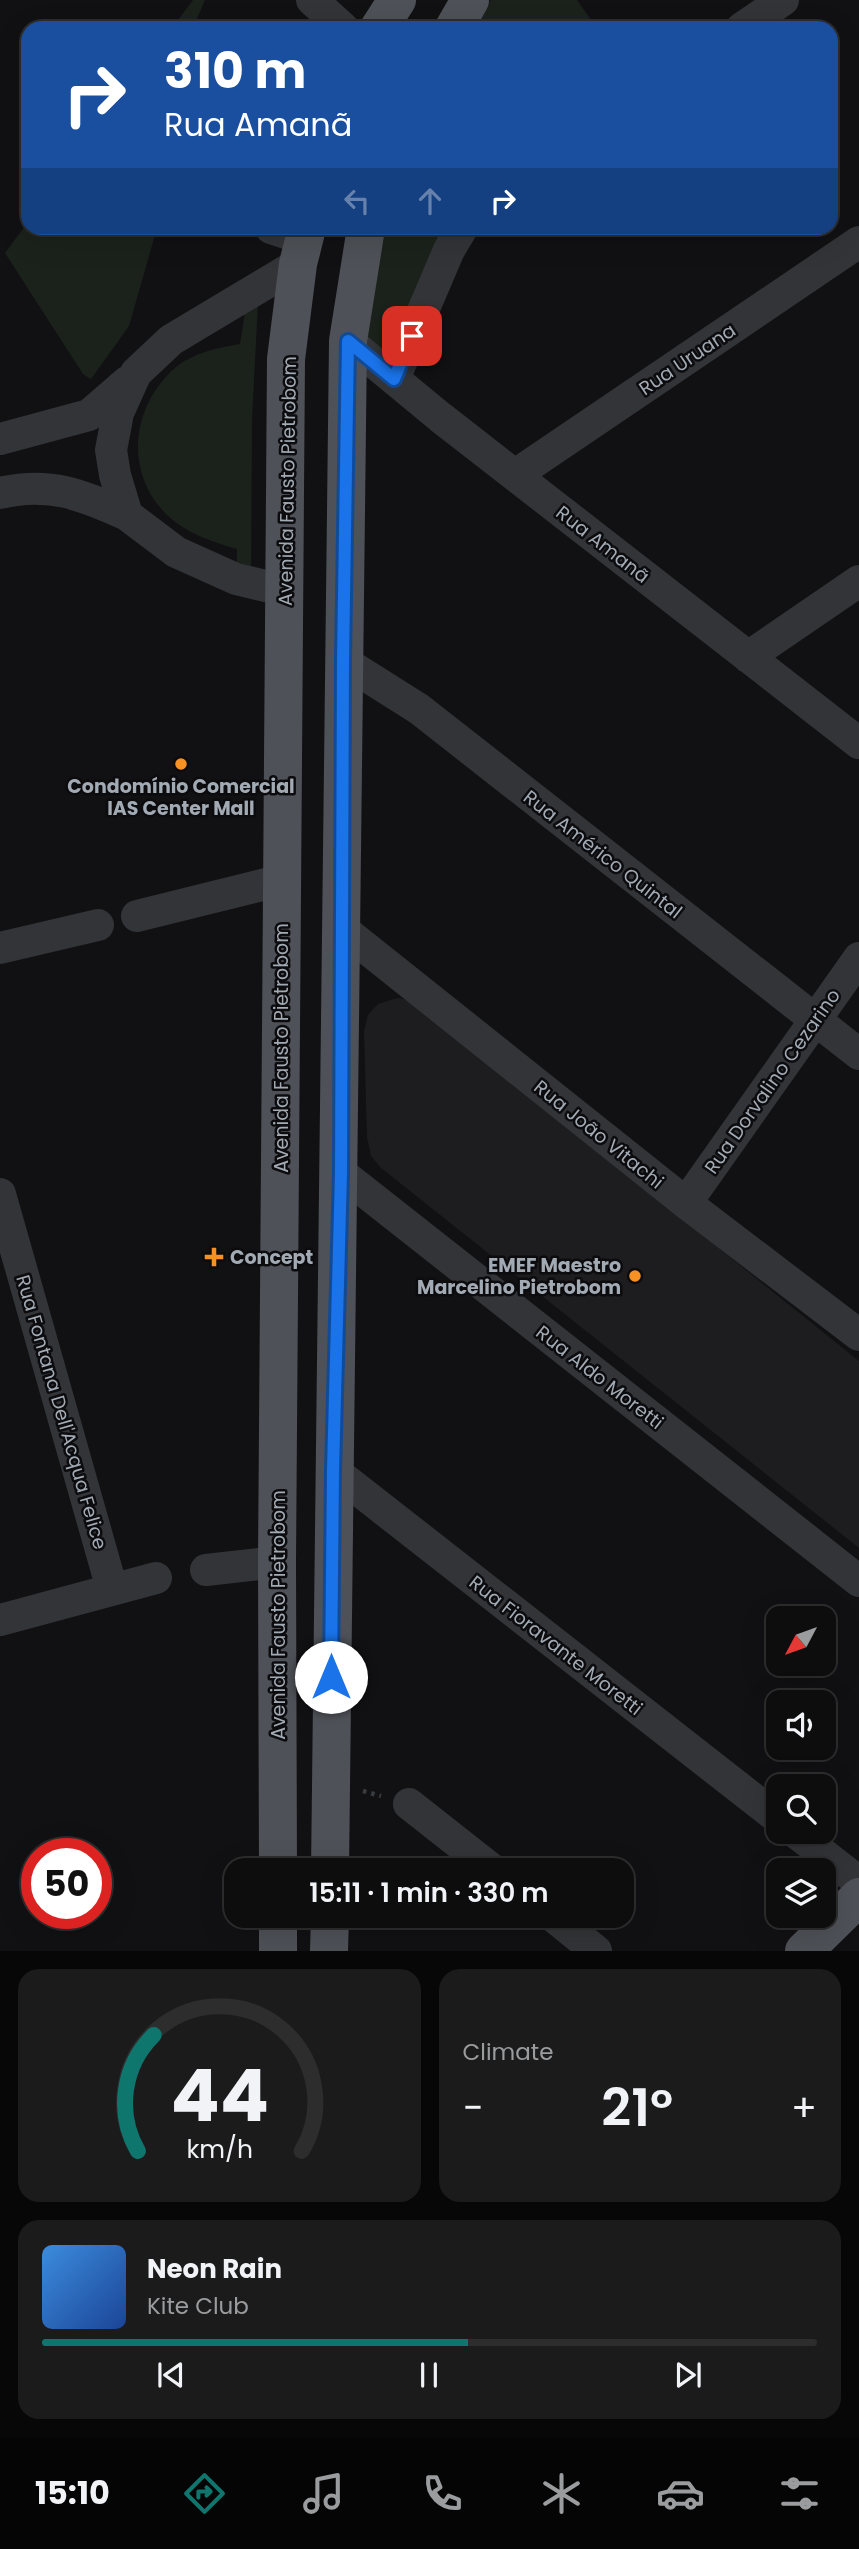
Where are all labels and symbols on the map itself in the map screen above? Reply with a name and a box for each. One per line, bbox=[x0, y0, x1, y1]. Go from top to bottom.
pin bbox=[382, 306, 442, 366]
street label: Rua Uruana bbox=[633, 317, 741, 402]
street label: Avenida Fausto Pietrobom bbox=[272, 356, 303, 606]
street label: Rua Amanã bbox=[550, 499, 655, 589]
marker: Condomínio Comercial IAS Center Mall bbox=[173, 756, 189, 772]
place label: Condomínio Comercial IAS Center Mall bbox=[67, 773, 295, 822]
street label: Rua Américo Quintal bbox=[518, 784, 688, 925]
street label: Avenida Fausto Pietrobom bbox=[268, 923, 295, 1173]
street label: Rua Dorvalino Cezarino bbox=[698, 983, 847, 1179]
street label: Rua João Vitachi bbox=[528, 1074, 669, 1195]
place label: Concept bbox=[230, 1244, 313, 1271]
marker: Concept bbox=[204, 1247, 224, 1267]
place label: EMEF Maestro Marcelino Pietrobom bbox=[417, 1252, 621, 1301]
marker: EMEF Maestro Marcelino Pietrobom bbox=[627, 1268, 643, 1284]
street label: Rua Fontana Dell'Acqua Felice bbox=[9, 1272, 114, 1552]
street label: Rua Aldo Moretti bbox=[530, 1319, 669, 1436]
street label: Avenida Fausto Pietrobom bbox=[265, 1490, 292, 1740]
street label: Rua Fioravante Moretti bbox=[463, 1569, 648, 1722]
north arrow bbox=[766, 1606, 836, 1676]
position arrow bbox=[294, 1640, 368, 1714]
speed limit sign: 50 bbox=[21, 1838, 112, 1929]

